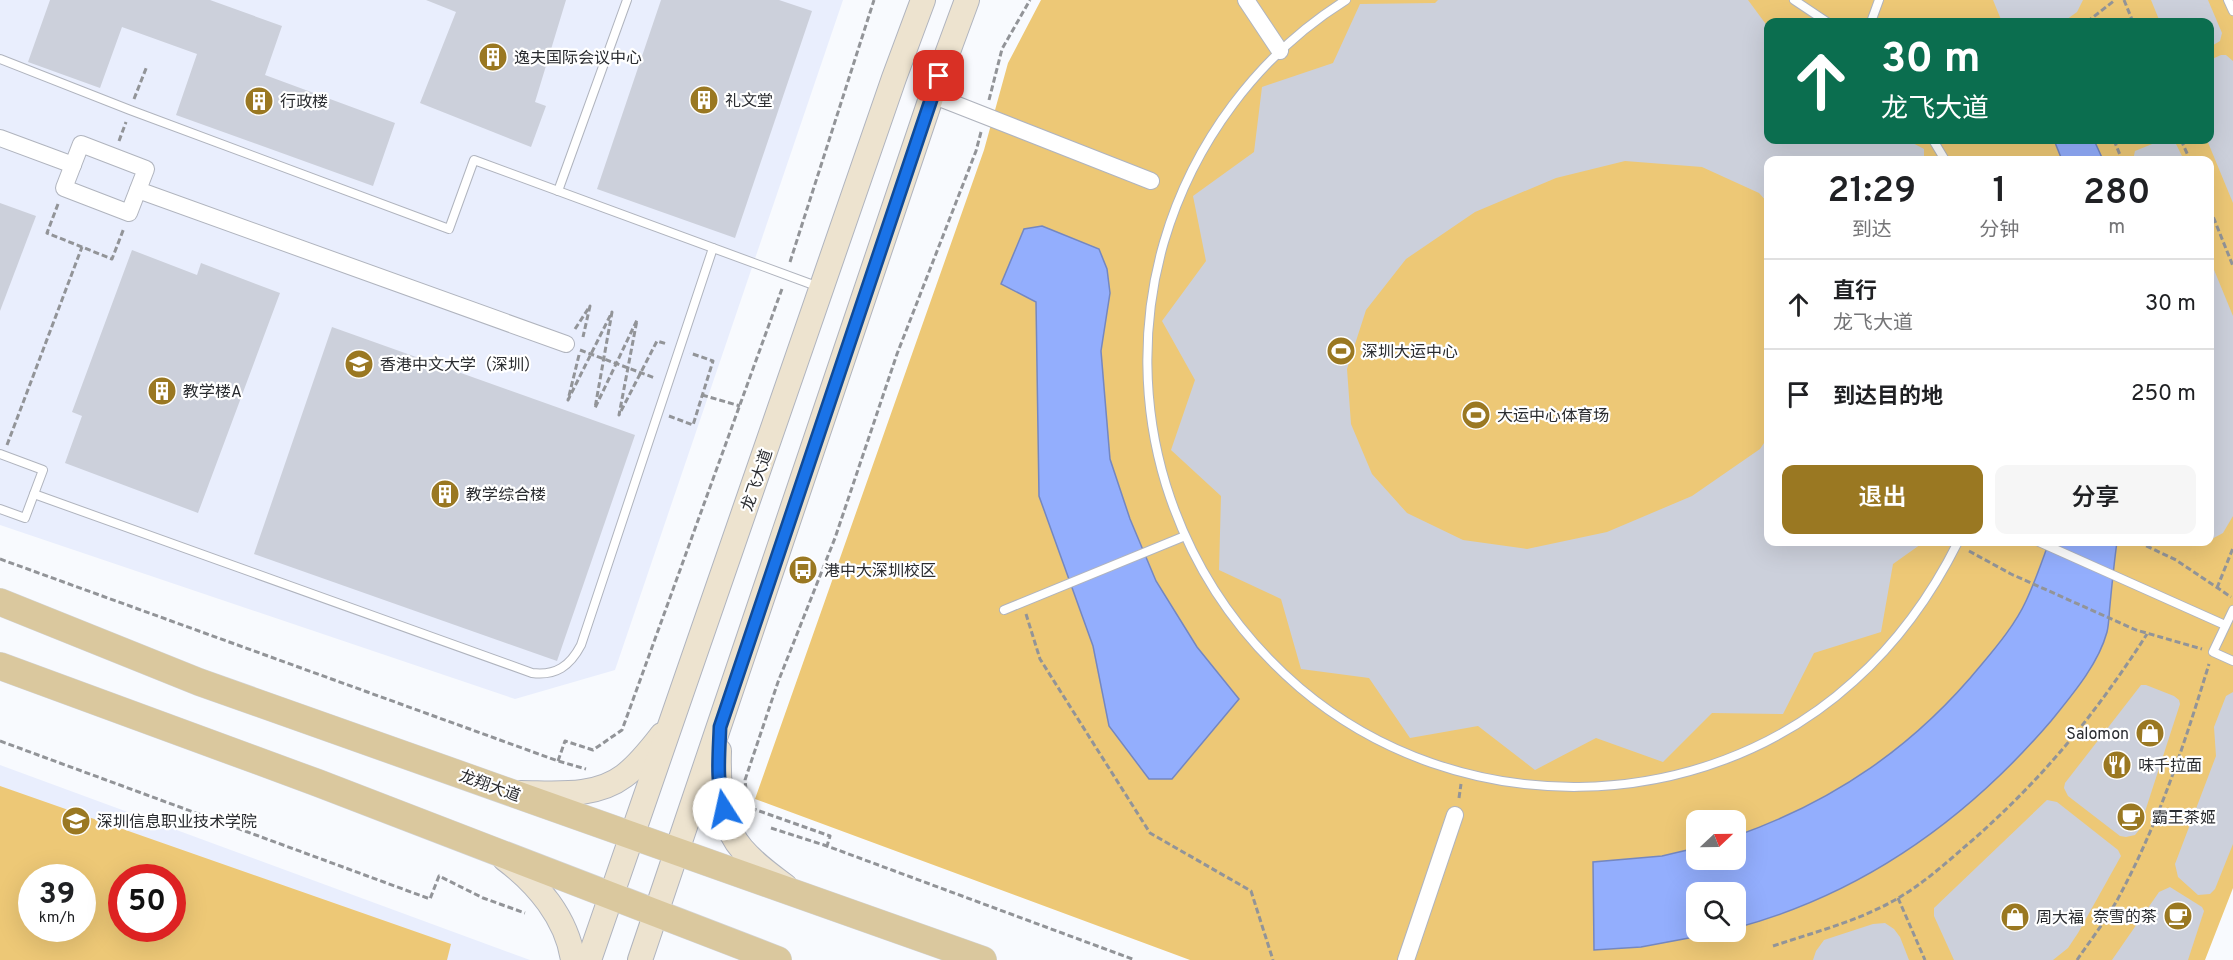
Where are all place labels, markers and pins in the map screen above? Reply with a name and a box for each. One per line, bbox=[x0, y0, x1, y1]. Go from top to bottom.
building icon: 逸夫国际会议中心 bbox=[477, 41, 509, 73]
place label: 逸夫国际会议中心 bbox=[514, 49, 642, 69]
pin bbox=[913, 50, 964, 101]
building icon: 礼文堂 bbox=[688, 84, 720, 116]
building icon: 行政楼 bbox=[243, 85, 275, 117]
place label: 礼文堂 bbox=[725, 92, 773, 112]
place label: 行政楼 bbox=[280, 93, 328, 113]
sports icon: 深圳大运中心 bbox=[1325, 335, 1357, 367]
place label: 深圳大运中心 bbox=[1362, 343, 1458, 363]
school or university icon: 香港中文大学（深圳） bbox=[343, 348, 375, 380]
place label: 香港中文大学（深圳） bbox=[380, 356, 540, 376]
building icon: 教学楼A bbox=[146, 375, 178, 407]
place label: 教学楼A bbox=[183, 383, 242, 403]
sports icon: 大运中心体育场 bbox=[1460, 399, 1492, 431]
place label: 大运中心体育场 bbox=[1497, 407, 1609, 427]
building icon: 教学综合楼 bbox=[429, 478, 461, 510]
place label: 教学综合楼 bbox=[466, 486, 546, 506]
bus stop icon: 港中大深圳校区 bbox=[787, 554, 819, 586]
place label: 港中大深圳校区 bbox=[824, 562, 936, 582]
shop icon: Salomon bbox=[2134, 717, 2166, 749]
place label: Salomon bbox=[2066, 725, 2129, 745]
restaurant icon: 味千拉面 bbox=[2101, 749, 2133, 781]
place label: 味千拉面 bbox=[2138, 757, 2202, 777]
cafe icon: 霸王茶姬 bbox=[2115, 801, 2147, 833]
school or university icon: 深圳信息职业技术学院 bbox=[60, 805, 92, 837]
place label: 霸王茶姬 bbox=[2152, 809, 2216, 829]
place label: 深圳信息职业技术学院 bbox=[97, 813, 257, 833]
cafe icon: 奈雪的茶 bbox=[2162, 900, 2194, 932]
shop icon: 周大福 bbox=[1999, 901, 2031, 933]
place label: 奈雪的茶 bbox=[2093, 908, 2157, 928]
place label: 周大福 bbox=[2036, 909, 2084, 929]

